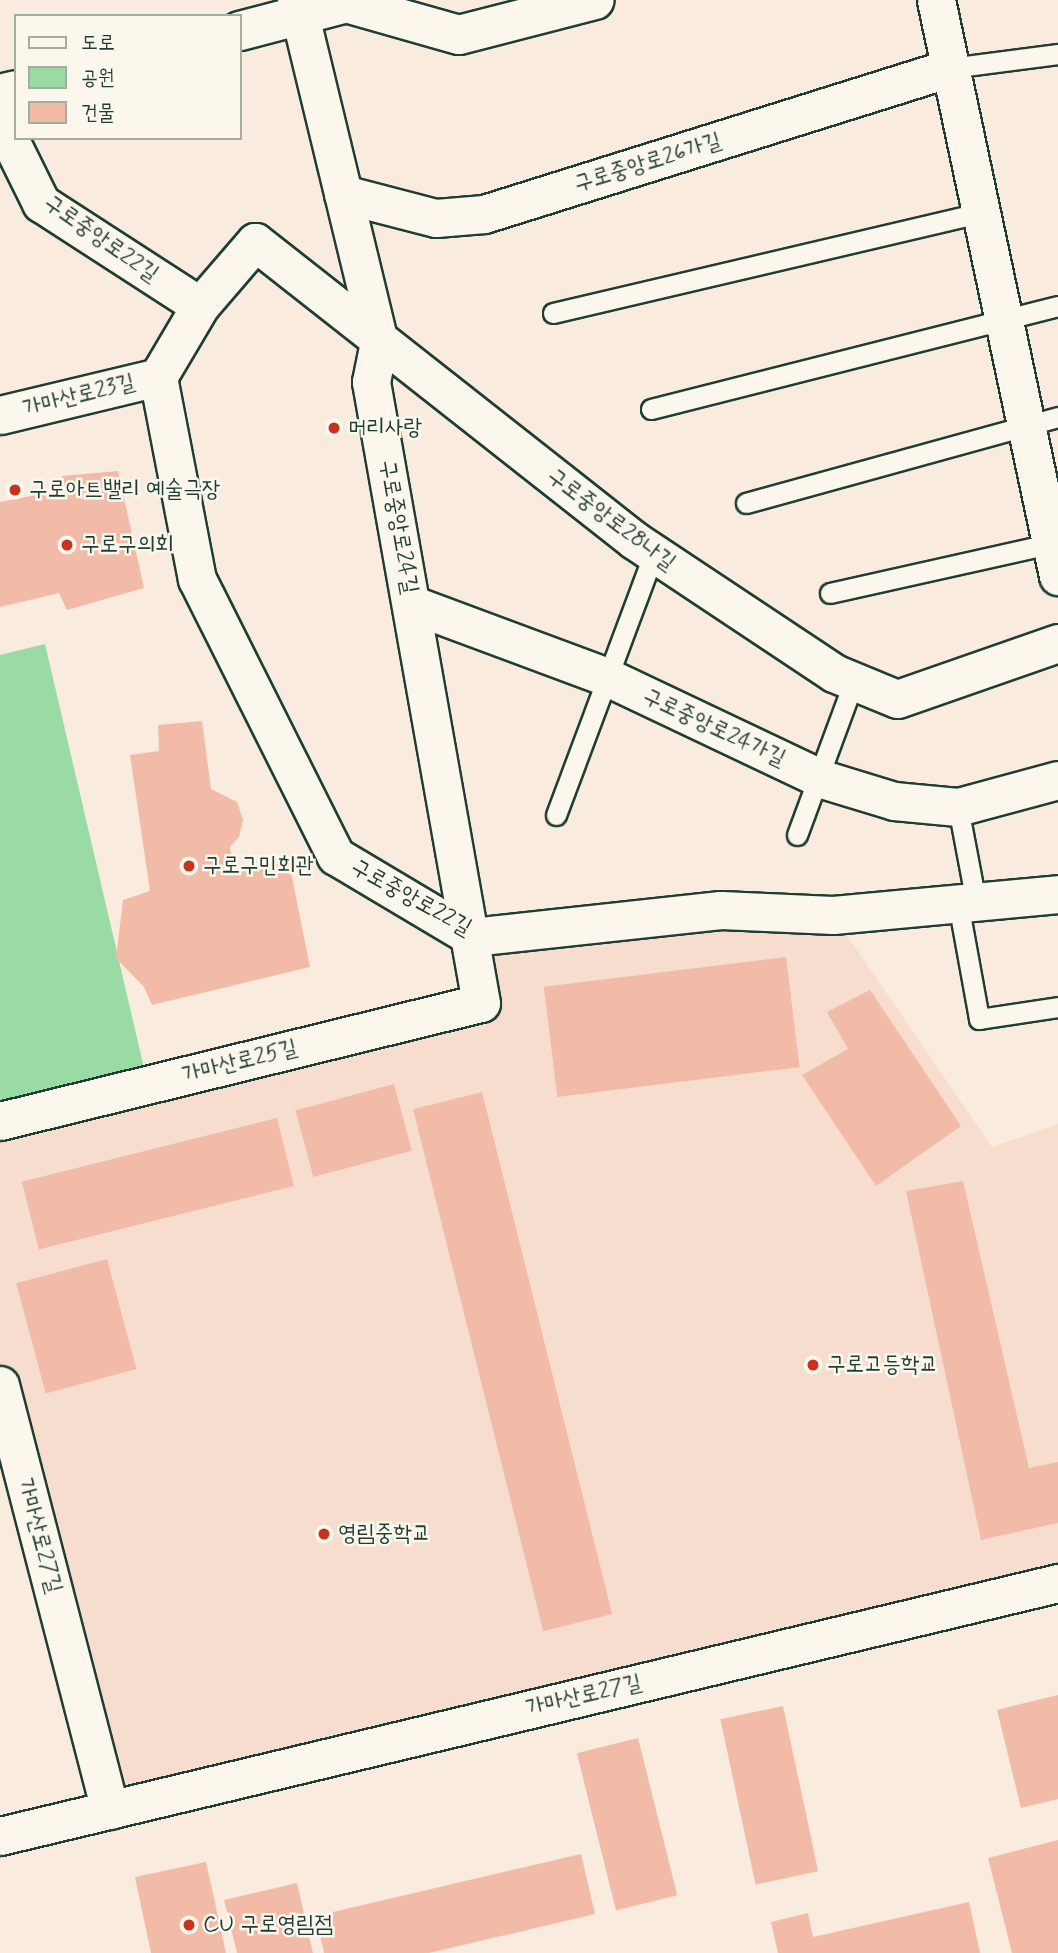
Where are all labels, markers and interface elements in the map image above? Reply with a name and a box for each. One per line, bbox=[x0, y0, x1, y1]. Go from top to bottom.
legend bbox=[14, 14, 242, 140]
text: 도로 bbox=[81, 29, 115, 57]
text: 공원 bbox=[81, 64, 115, 92]
text: 건물 bbox=[81, 99, 115, 127]
street label: 구로중앙로26가길 bbox=[571, 127, 725, 199]
street label: 구로중앙로22길 bbox=[38, 189, 164, 289]
street label: 가마산로23길 bbox=[20, 369, 138, 423]
place label: 머리사랑 bbox=[348, 414, 422, 442]
marker: 머리사랑 bbox=[326, 420, 342, 436]
street label: 구로중앙로24길 bbox=[373, 458, 423, 596]
street label: 구로중앙로28나길 bbox=[541, 463, 681, 577]
place label: 구로아트밸리 예술극장 bbox=[29, 476, 220, 504]
marker: 구로아트밸리 예술극장 bbox=[7, 482, 23, 498]
place label: 구로구의회 bbox=[81, 531, 174, 559]
marker: 구로구의회 bbox=[59, 537, 75, 553]
street label: 구로중앙로24가길 bbox=[638, 683, 790, 773]
place label: 구로구민회관 bbox=[203, 852, 314, 880]
street label: 구로중앙로22길 bbox=[346, 854, 476, 942]
marker: 구로구민회관 bbox=[181, 858, 197, 874]
street label: 가마산로25길 bbox=[180, 1034, 300, 1090]
place label: 구로고등학교 bbox=[827, 1351, 938, 1379]
marker: 구로고등학교 bbox=[805, 1357, 821, 1373]
street label: 가마산로27길 bbox=[10, 1476, 68, 1596]
place label: 영림중학교 bbox=[338, 1520, 431, 1548]
marker: 영림중학교 bbox=[316, 1526, 332, 1542]
street label: 가마산로27길 bbox=[524, 1669, 644, 1723]
place label: CU 구로영림점 bbox=[203, 1911, 333, 1939]
marker: CU 구로영림점 bbox=[181, 1917, 197, 1933]

